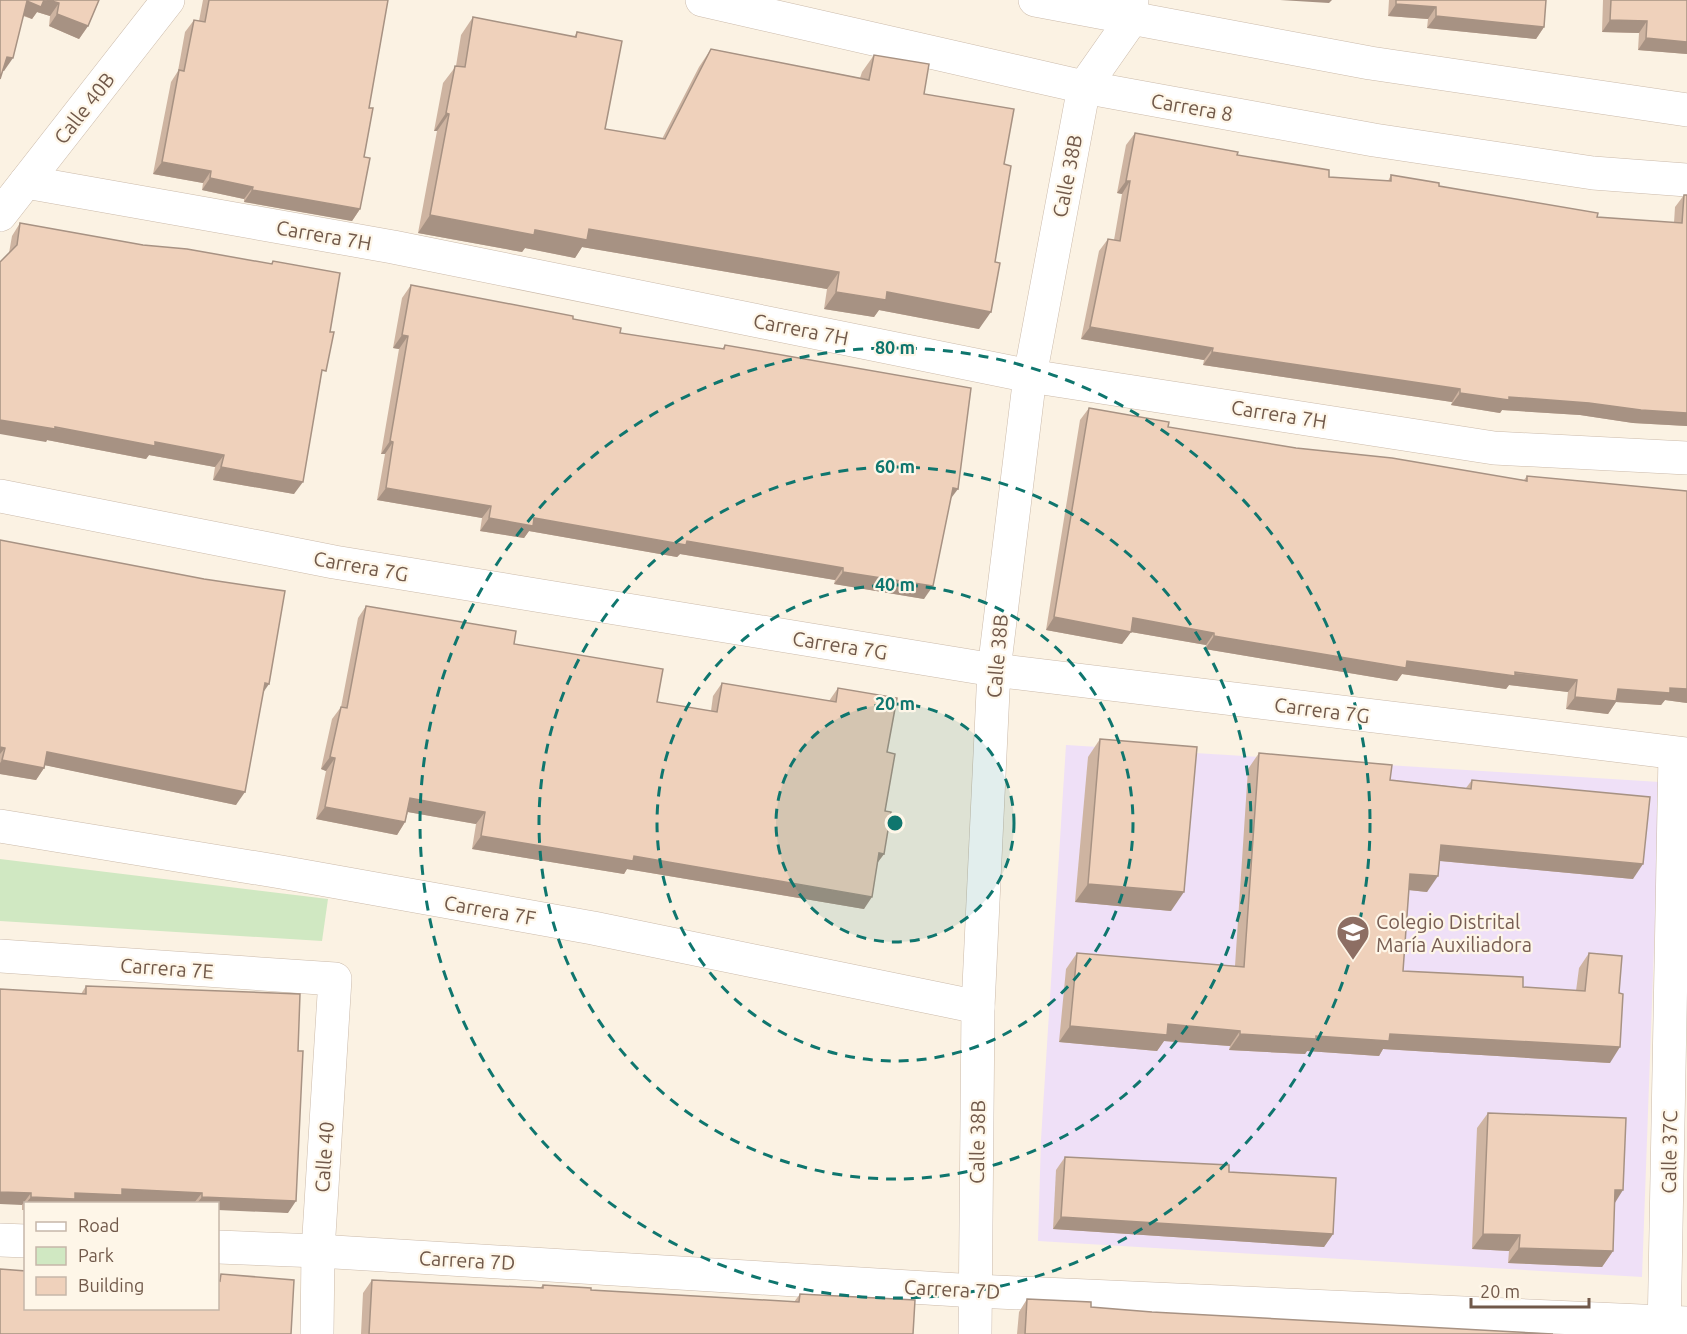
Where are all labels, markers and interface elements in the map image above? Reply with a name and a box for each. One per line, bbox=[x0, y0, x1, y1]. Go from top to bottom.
street label: Calle 40B bbox=[49, 68, 119, 148]
street label: Carrera 8 bbox=[1149, 89, 1235, 125]
street label: Calle 38B bbox=[1048, 133, 1086, 219]
street label: Carrera 7H bbox=[275, 215, 373, 255]
street label: Carrera 7H bbox=[751, 309, 851, 349]
text: 80 m bbox=[875, 337, 915, 357]
street label: Carrera 7H bbox=[1230, 395, 1328, 433]
text: 60 m bbox=[875, 456, 915, 476]
street label: Carrera 7G bbox=[312, 546, 410, 586]
text: 40 m bbox=[875, 574, 915, 594]
street label: Calle 38B bbox=[982, 613, 1012, 699]
street label: Carrera 7G bbox=[791, 626, 889, 664]
text: 20 m bbox=[875, 693, 915, 713]
street label: Carrera 7G bbox=[1273, 693, 1371, 727]
centre of rings bbox=[885, 813, 905, 833]
street label: Carrera 7F bbox=[442, 891, 538, 929]
place label: Colegio Distrital María Auxiliadora bbox=[1376, 910, 1532, 956]
school or university icon: Colegio Distrital María Auxiliadora bbox=[1335, 914, 1371, 961]
street label: Carrera 7E bbox=[119, 953, 215, 983]
street label: Calle 38B bbox=[965, 1100, 989, 1184]
street label: Calle 37C bbox=[1657, 1110, 1681, 1194]
street label: Calle 40 bbox=[310, 1121, 338, 1193]
legend bbox=[24, 1202, 219, 1310]
text: Road bbox=[78, 1215, 120, 1235]
text: Park bbox=[78, 1245, 114, 1265]
street label: Carrera 7D bbox=[418, 1246, 516, 1274]
scale bar bbox=[1471, 1271, 1590, 1309]
text: Building bbox=[78, 1275, 144, 1295]
street label: Carrera 7D bbox=[903, 1275, 1001, 1303]
text: 20 m bbox=[1480, 1281, 1520, 1301]

